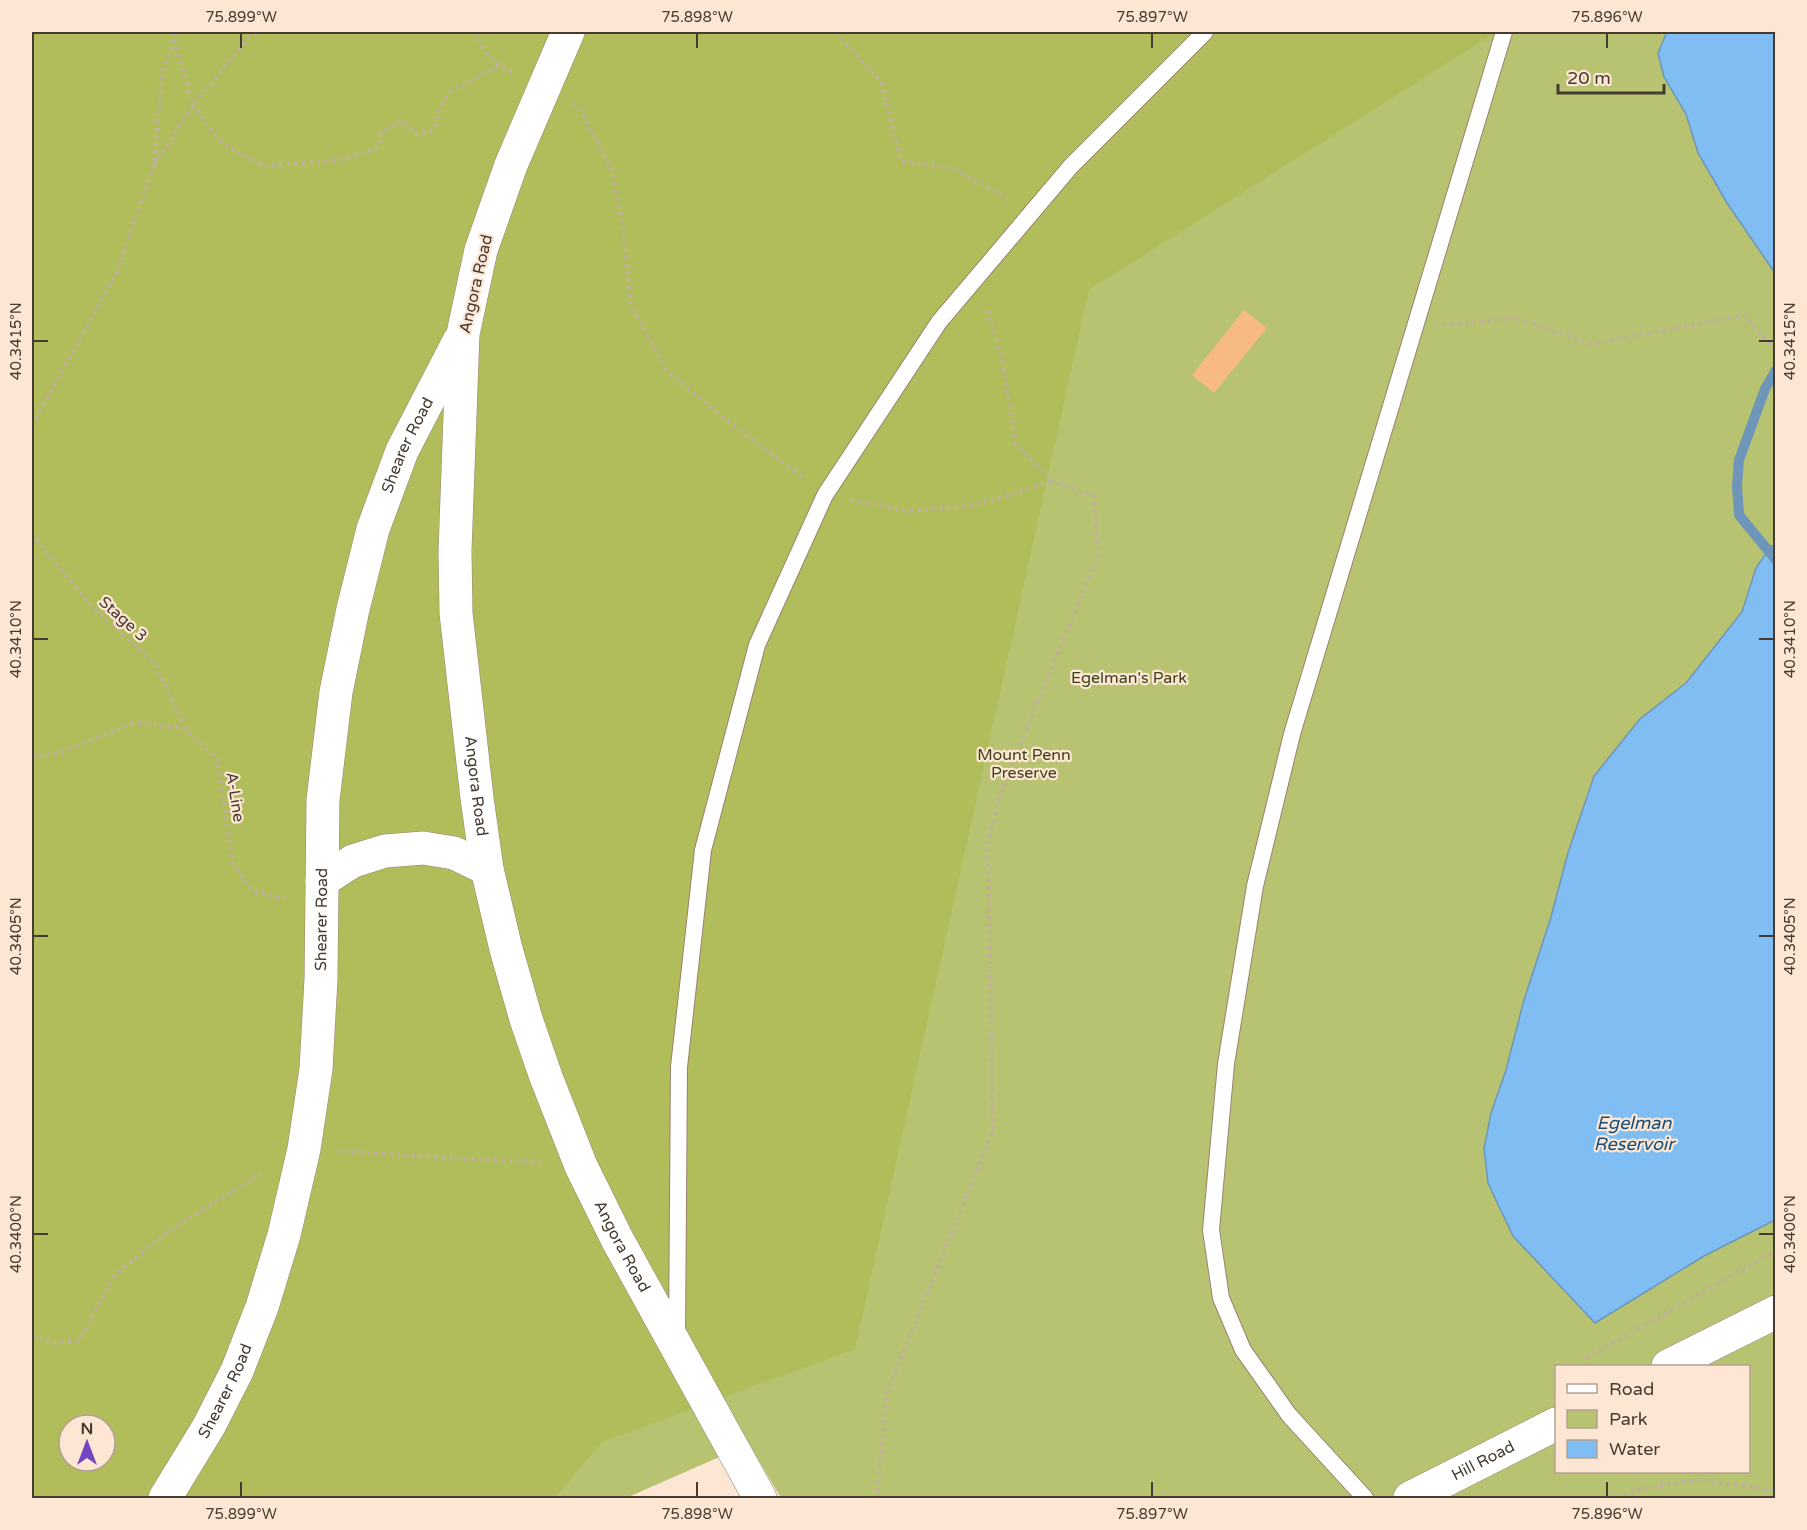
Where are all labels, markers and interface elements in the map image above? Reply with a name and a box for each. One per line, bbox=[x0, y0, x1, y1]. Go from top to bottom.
text: 75.899°W bbox=[205, 8, 277, 26]
text: 75.898°W bbox=[661, 8, 733, 26]
text: 75.897°W bbox=[1116, 8, 1188, 26]
text: 75.896°W bbox=[1571, 8, 1643, 26]
scale bar bbox=[1558, 57, 1664, 95]
text: 20 m bbox=[1567, 67, 1611, 89]
street label: Angora Road bbox=[455, 233, 497, 335]
text: 40.3415°N bbox=[7, 302, 25, 380]
text: 40.3415°N bbox=[1781, 302, 1799, 380]
street label: Shearer Road bbox=[377, 394, 438, 496]
street label: Stage 3 bbox=[95, 592, 151, 646]
text: 40.3410°N bbox=[7, 600, 25, 678]
text: 40.3410°N bbox=[1781, 600, 1799, 678]
park label: Egelman's Park bbox=[1071, 668, 1187, 688]
street label: Angora Road bbox=[460, 735, 492, 837]
park label: Mount Penn Preserve bbox=[977, 745, 1071, 783]
street label: A-Line bbox=[221, 771, 249, 823]
street label: Shearer Road bbox=[311, 868, 332, 971]
text: 40.3405°N bbox=[7, 897, 25, 975]
text: 40.3405°N bbox=[1781, 897, 1799, 975]
water label: Egelman Reservoir bbox=[1594, 1112, 1676, 1155]
text: 40.3400°N bbox=[7, 1195, 25, 1273]
text: 40.3400°N bbox=[1781, 1195, 1799, 1273]
street label: Angora Road bbox=[590, 1197, 654, 1296]
street label: Shearer Road bbox=[194, 1341, 257, 1442]
legend bbox=[1555, 1365, 1750, 1473]
text: Road bbox=[1609, 1378, 1654, 1400]
text: Park bbox=[1609, 1408, 1648, 1430]
north arrow bbox=[57, 1413, 117, 1473]
text: N bbox=[81, 1419, 93, 1439]
street label: Hill Road bbox=[1448, 1437, 1518, 1485]
text: Water bbox=[1609, 1438, 1660, 1460]
text: 75.899°W bbox=[205, 1505, 277, 1523]
text: 75.898°W bbox=[661, 1505, 733, 1523]
text: 75.897°W bbox=[1116, 1505, 1188, 1523]
text: 75.896°W bbox=[1571, 1505, 1643, 1523]

